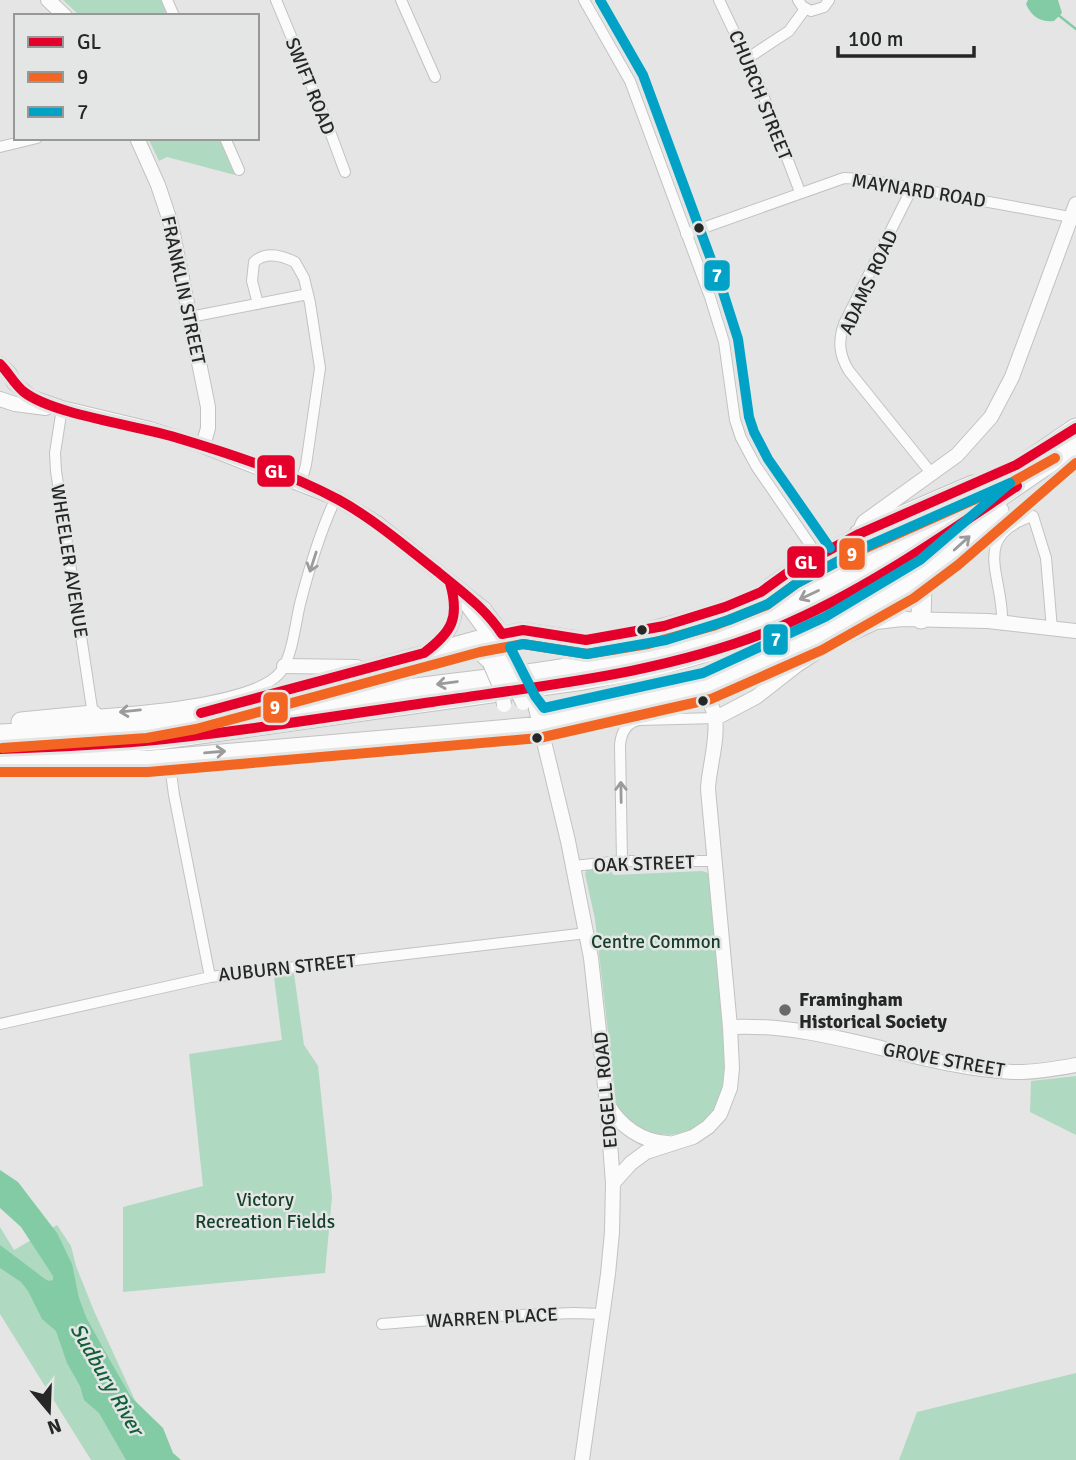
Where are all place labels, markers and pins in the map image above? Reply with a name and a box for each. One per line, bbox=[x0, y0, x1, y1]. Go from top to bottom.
unlabelled marker bbox=[692, 221, 706, 235]
unlabelled marker bbox=[635, 623, 649, 637]
unlabelled marker bbox=[696, 694, 710, 708]
unlabelled marker bbox=[530, 731, 544, 745]
place label: Framingham Historical Society bbox=[799, 988, 948, 1034]
marker: Framingham Historical Society bbox=[777, 1002, 793, 1018]

